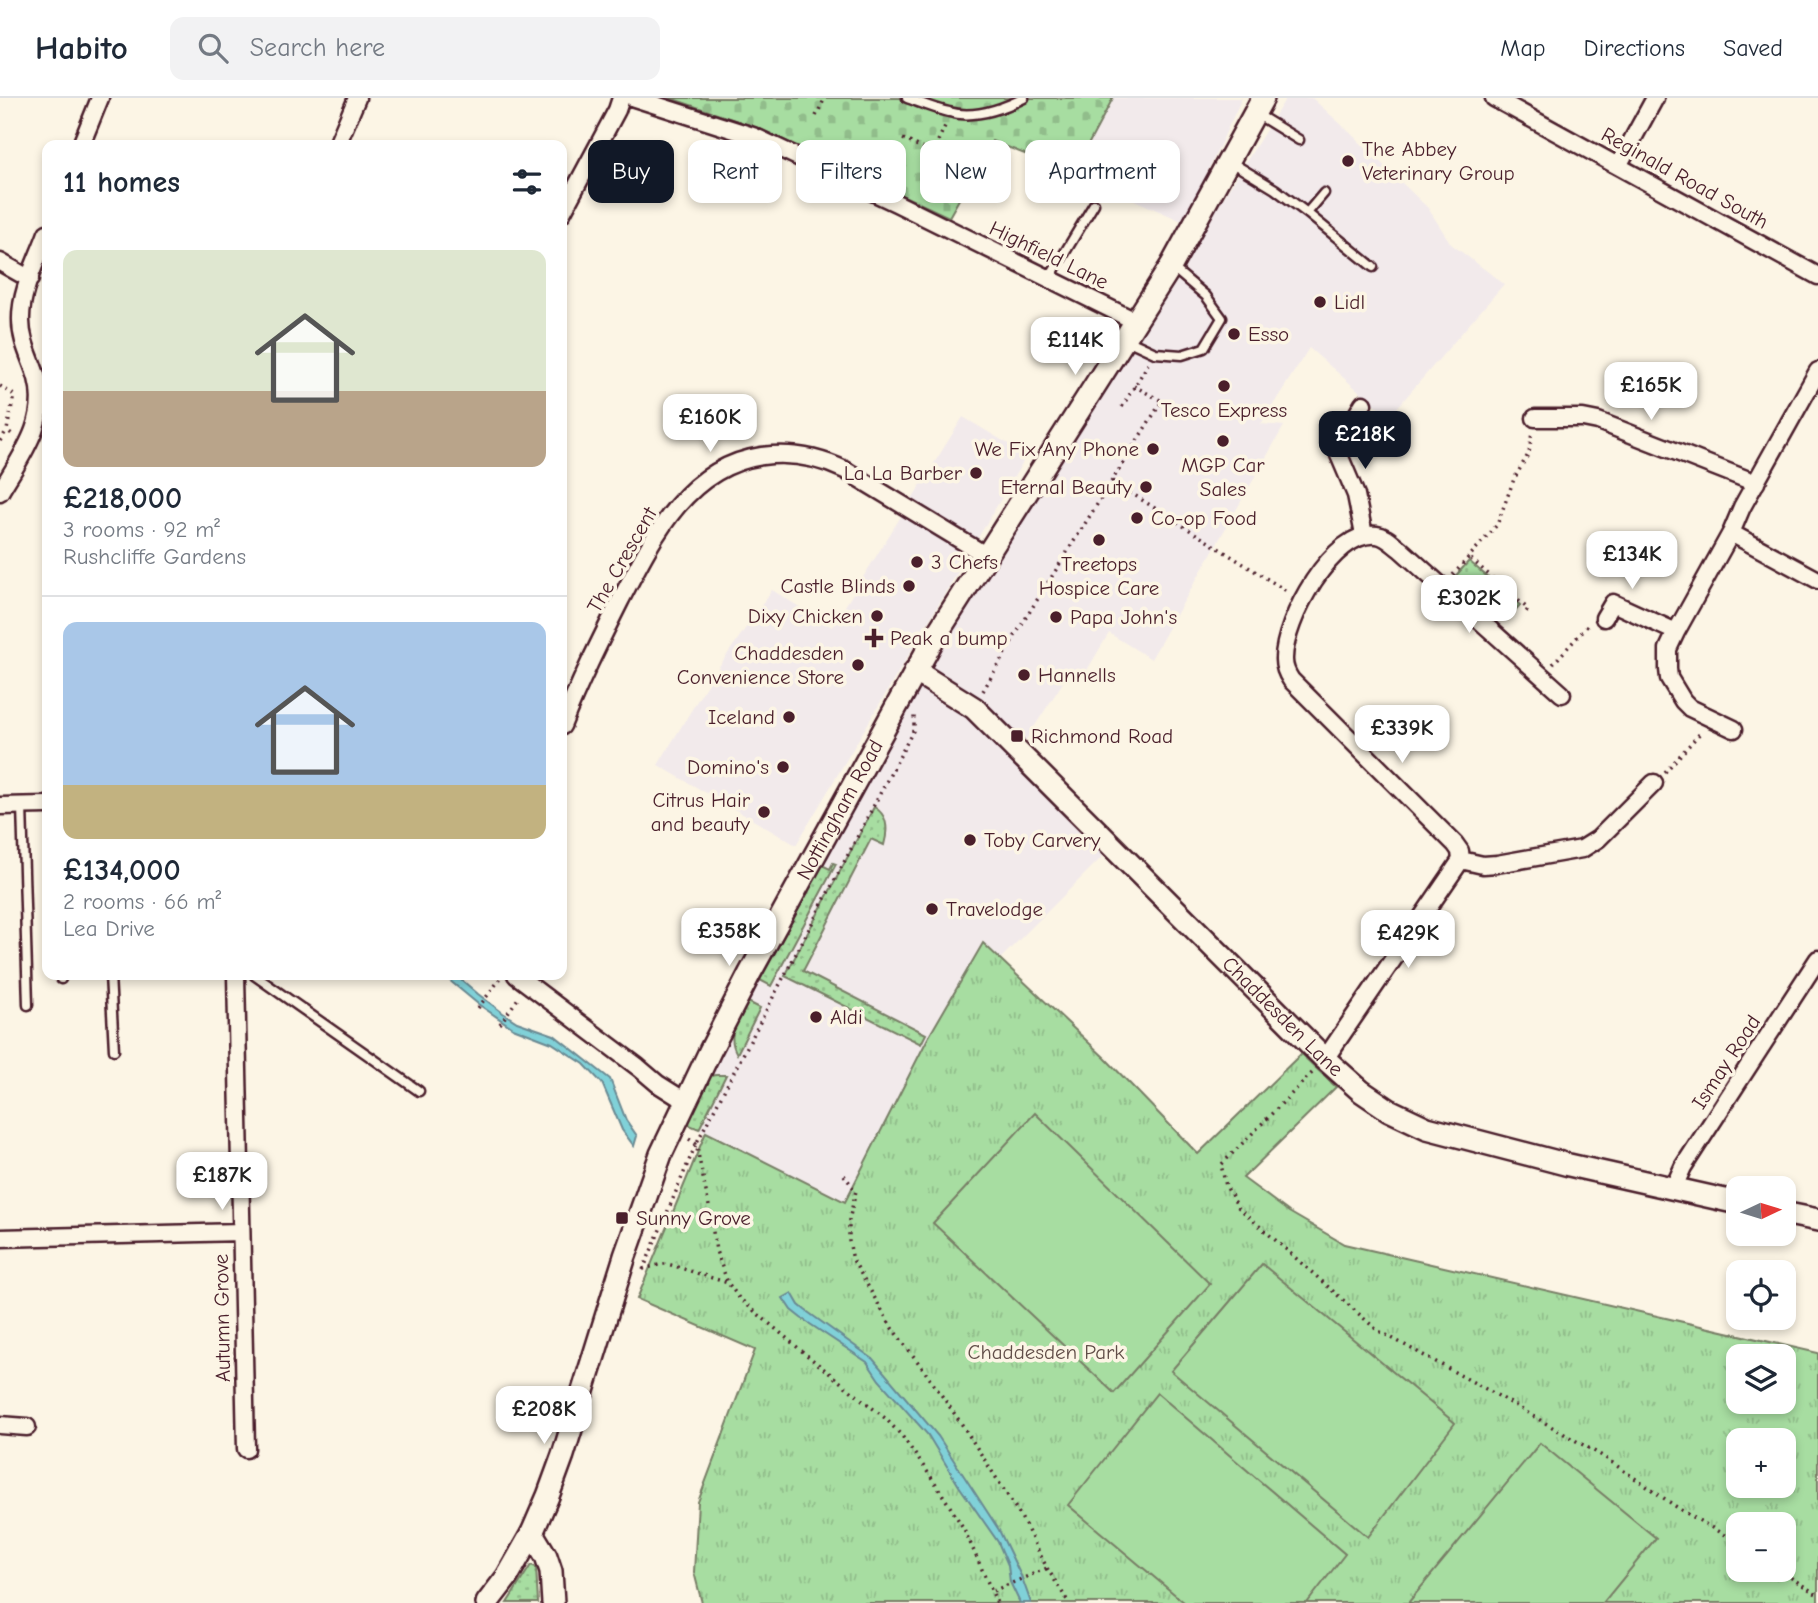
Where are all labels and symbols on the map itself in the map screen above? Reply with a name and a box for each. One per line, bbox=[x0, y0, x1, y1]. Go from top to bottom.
street label: Reginald Road South bbox=[1597, 122, 1773, 234]
place label: The Abbey Veterinary Group bbox=[1362, 137, 1515, 185]
marker: The Abbey Veterinary Group bbox=[1340, 153, 1356, 169]
street label: Highfield Lane bbox=[986, 216, 1112, 294]
place label: Lidl bbox=[1334, 290, 1365, 314]
marker: Lidl bbox=[1312, 294, 1328, 310]
pin: £114K bbox=[1026, 317, 1124, 377]
place label: Esso bbox=[1248, 322, 1289, 346]
marker: Esso bbox=[1226, 326, 1242, 342]
pin: £165K bbox=[1602, 362, 1700, 422]
marker: Tesco Express bbox=[1216, 378, 1232, 394]
pin: £160K bbox=[661, 394, 759, 454]
place label: Tesco Express bbox=[1161, 398, 1287, 422]
pin: £218K bbox=[1316, 412, 1414, 471]
marker: MGP Car Sales bbox=[1215, 433, 1231, 449]
place label: We Fix Any Phone bbox=[974, 437, 1139, 461]
marker: We Fix Any Phone bbox=[1145, 441, 1161, 457]
place label: MGP Car Sales bbox=[1181, 453, 1265, 501]
place label: La La Barber bbox=[844, 461, 963, 485]
marker: La La Barber bbox=[968, 465, 984, 481]
place label: Eternal Beauty bbox=[1001, 475, 1133, 499]
marker: Eternal Beauty bbox=[1138, 479, 1154, 495]
street label: The Crescent bbox=[582, 502, 662, 617]
place label: Co-op Food bbox=[1151, 506, 1257, 530]
marker: Co-op Food bbox=[1129, 510, 1145, 526]
marker: Treetops Hospice Care bbox=[1091, 532, 1107, 548]
pin: £134K bbox=[1583, 532, 1681, 591]
place label: 3 Chefs bbox=[931, 550, 998, 574]
place label: Treetops Hospice Care bbox=[1039, 552, 1159, 600]
marker: 3 Chefs bbox=[909, 554, 925, 570]
place label: Castle Blinds bbox=[781, 574, 895, 598]
pin: £302K bbox=[1420, 575, 1518, 635]
marker: Castle Blinds bbox=[901, 578, 917, 594]
place label: Dixy Chicken bbox=[748, 604, 863, 628]
place label: Papa John's bbox=[1070, 605, 1177, 629]
marker: Dixy Chicken bbox=[869, 608, 885, 624]
marker: Papa John's bbox=[1048, 609, 1064, 625]
place label: Peak a bump bbox=[890, 626, 1008, 650]
marker: Peak a bump bbox=[864, 628, 884, 648]
place label: Chaddesden Convenience Store bbox=[677, 641, 844, 689]
marker: Chaddesden Convenience Store bbox=[850, 657, 866, 673]
place label: Hannells bbox=[1038, 663, 1116, 687]
marker: Hannells bbox=[1016, 667, 1032, 683]
place label: Iceland bbox=[708, 705, 775, 729]
pin: £339K bbox=[1353, 706, 1451, 765]
marker: Iceland bbox=[781, 709, 797, 725]
place label: Richmond Road bbox=[1031, 724, 1173, 748]
marker: Richmond Road bbox=[1009, 728, 1025, 744]
street label: Nottingham Road bbox=[792, 736, 888, 884]
place label: Domino's bbox=[687, 755, 769, 779]
marker: Domino's bbox=[775, 759, 791, 775]
place label: Citrus Hair and beauty bbox=[651, 788, 751, 836]
marker: Citrus Hair and beauty bbox=[756, 804, 772, 820]
place label: Toby Carvery bbox=[984, 828, 1101, 852]
marker: Toby Carvery bbox=[962, 832, 978, 848]
place label: Travelodge bbox=[946, 897, 1043, 921]
marker: Travelodge bbox=[924, 901, 940, 917]
pin: £358K bbox=[680, 908, 778, 968]
pin: £429K bbox=[1359, 910, 1457, 970]
street label: Chaddesden Lane bbox=[1218, 952, 1348, 1081]
place label: Aldi bbox=[830, 1005, 863, 1029]
marker: Aldi bbox=[808, 1009, 824, 1025]
street label: Ismay Road bbox=[1687, 1011, 1765, 1113]
pin: £187K bbox=[173, 1152, 271, 1212]
north arrow bbox=[1726, 1176, 1796, 1246]
place label: Sunny Grove bbox=[636, 1206, 751, 1230]
marker: Sunny Grove bbox=[614, 1210, 630, 1226]
street label: Autumn Grove bbox=[209, 1254, 235, 1382]
park label: Chaddesden Park bbox=[968, 1340, 1124, 1364]
pin: £208K bbox=[495, 1386, 593, 1446]

